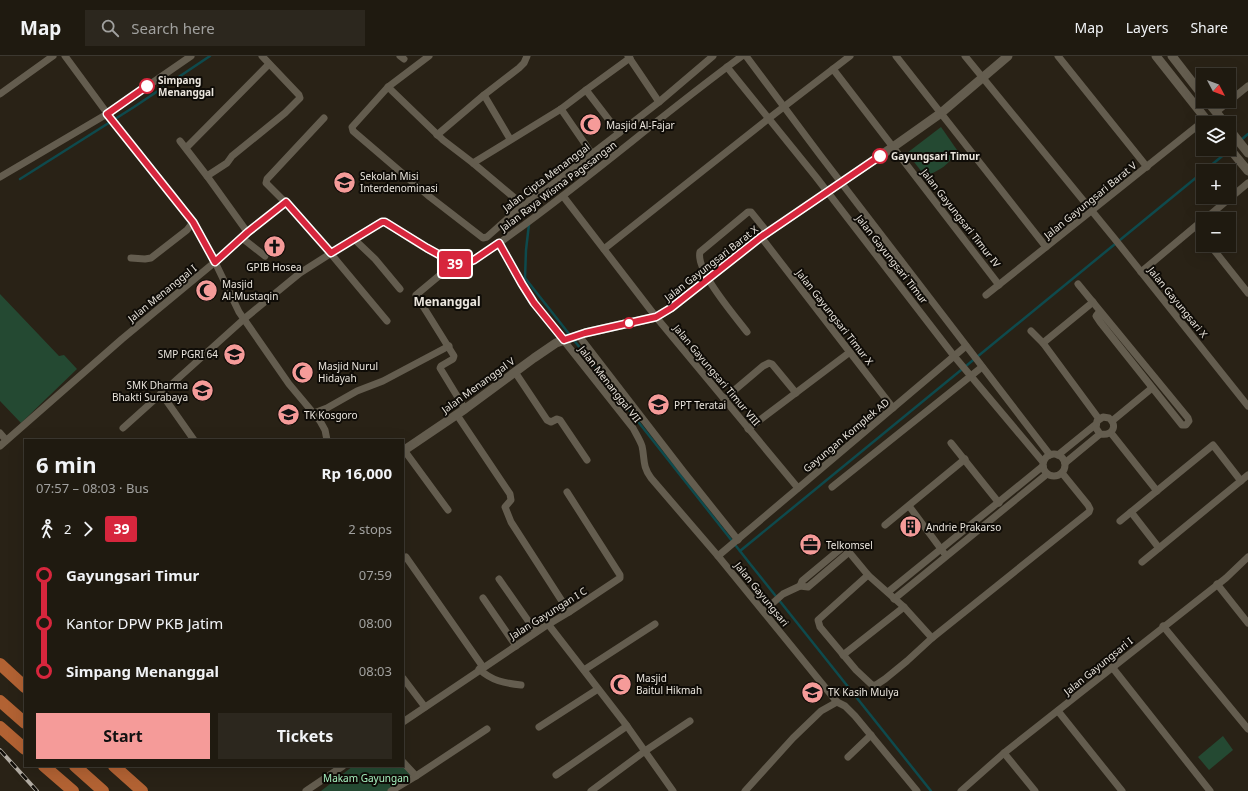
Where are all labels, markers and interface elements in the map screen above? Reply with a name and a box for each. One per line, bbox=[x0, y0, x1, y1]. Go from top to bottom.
search box bbox=[85, 10, 365, 46]
text: Map bbox=[20, 15, 61, 41]
icon: search bbox=[99, 17, 121, 39]
text: Search here bbox=[131, 18, 215, 38]
text: Map bbox=[1075, 18, 1104, 37]
text: Layers bbox=[1126, 18, 1168, 37]
text: Share bbox=[1190, 18, 1228, 37]
north arrow bbox=[1196, 68, 1236, 108]
map controls bbox=[1196, 68, 1236, 252]
place label: Simpang Menanggal bbox=[158, 73, 214, 99]
marker: Simpang Menanggal bbox=[139, 78, 155, 94]
mosque icon: Masjid Al-Fajar bbox=[577, 112, 603, 138]
button: layers bbox=[1196, 116, 1236, 156]
place label: Masjid Al-Fajar bbox=[606, 118, 675, 132]
street label: Jalan Raya Wisma Pagesangan bbox=[496, 137, 619, 235]
street label: Jalan Cipta Menanggal bbox=[499, 140, 592, 215]
marker: Gayungsari Timur bbox=[872, 148, 888, 164]
place label: Gayungsari Timur bbox=[891, 149, 980, 163]
street label: Jalan Gayungsari Barat V bbox=[1040, 158, 1139, 242]
button: + bbox=[1196, 164, 1236, 204]
street label: Jalan Gayungsari Timur IV bbox=[918, 165, 1004, 270]
school or university icon: Sekolah Misi Interdenominasi bbox=[332, 169, 358, 195]
place label: Sekolah Misi Interdenominasi bbox=[360, 169, 438, 195]
street label: Jalan Gayungsari Timur bbox=[852, 211, 931, 306]
button: − bbox=[1196, 212, 1236, 252]
street label: Jalan Gayungsari Barat X bbox=[660, 222, 761, 305]
church icon: GPIB Hosea bbox=[261, 234, 287, 260]
line badge: 39 bbox=[437, 251, 473, 277]
text: 39 bbox=[447, 254, 463, 273]
place label: GPIB Hosea bbox=[246, 260, 302, 274]
street label: Jalan Menanggal I bbox=[124, 261, 199, 326]
street label: Jalan Gayungsari X bbox=[1144, 263, 1211, 340]
street label: Jalan Gayungsari Timur X bbox=[793, 265, 877, 368]
mosque icon: Masjid Al-Mustaqin bbox=[194, 277, 220, 303]
place label: Masjid Al-Mustaqin bbox=[222, 277, 278, 303]
district label: Menanggal bbox=[413, 293, 481, 310]
unlabelled marker bbox=[623, 317, 635, 329]
street label: Jalan Gayungsari Timur VIII bbox=[670, 321, 764, 429]
school or university icon: SMP PGRI 64 bbox=[221, 341, 247, 367]
street label: Jalan Menanggal VII bbox=[575, 342, 644, 425]
place label: SMP PGRI 64 bbox=[158, 347, 218, 361]
street label: Jalan Menanggal V bbox=[438, 354, 517, 417]
mosque icon: Masjid Nurul Hidayah bbox=[290, 359, 316, 385]
place label: Masjid Nurul Hidayah bbox=[318, 359, 378, 385]
place label: SMK Dharma Bhakti Surabaya bbox=[112, 378, 188, 404]
school or university icon: SMK Dharma Bhakti Surabaya bbox=[190, 378, 216, 404]
school or university icon: PPT Teratai bbox=[646, 392, 672, 418]
street label: Gayungan Komplek AD bbox=[800, 395, 892, 475]
place label: PPT Teratai bbox=[674, 398, 726, 412]
school or university icon: TK Kosgoro bbox=[276, 402, 302, 428]
place label: TK Kosgoro bbox=[304, 408, 358, 422]
text: 6 min bbox=[36, 449, 97, 479]
text: Rp 16,000 bbox=[322, 463, 392, 483]
text: 07:57 – 08:03 · Bus bbox=[36, 479, 149, 497]
building icon: Andrie Prakarso bbox=[897, 514, 923, 540]
icon: walk bbox=[36, 518, 58, 540]
icon: forward bbox=[77, 518, 99, 540]
text: 39 bbox=[113, 519, 129, 538]
text: 2 bbox=[64, 520, 71, 538]
text: 2 stops bbox=[348, 520, 392, 538]
place label: Andrie Prakarso bbox=[926, 520, 1001, 534]
office icon: Telkomsel bbox=[797, 532, 823, 558]
place label: Telkomsel bbox=[826, 538, 873, 552]
street label: Jalan Gayungsari bbox=[731, 558, 792, 629]
text: Gayungsari Timur bbox=[66, 565, 199, 585]
text: 07:59 bbox=[359, 566, 392, 584]
street label: Jalan Gayungan I C bbox=[506, 583, 590, 643]
text: Kantor DPW PKB Jatim bbox=[66, 613, 223, 633]
text: 08:00 bbox=[359, 614, 392, 632]
street label: Jalan Gayungsari I bbox=[1060, 634, 1135, 699]
text: Simpang Menanggal bbox=[66, 661, 219, 681]
text: 08:03 bbox=[359, 662, 392, 680]
mosque icon: Masjid Baitul Hikmah bbox=[607, 671, 633, 697]
place label: Masjid Baitul Hikmah bbox=[636, 671, 702, 697]
school or university icon: TK Kasih Mulya bbox=[799, 679, 825, 705]
place label: TK Kasih Mulya bbox=[828, 685, 899, 699]
button: Start bbox=[36, 713, 210, 759]
button: Tickets bbox=[218, 713, 392, 759]
park label: Makam Gayungan bbox=[323, 771, 409, 785]

